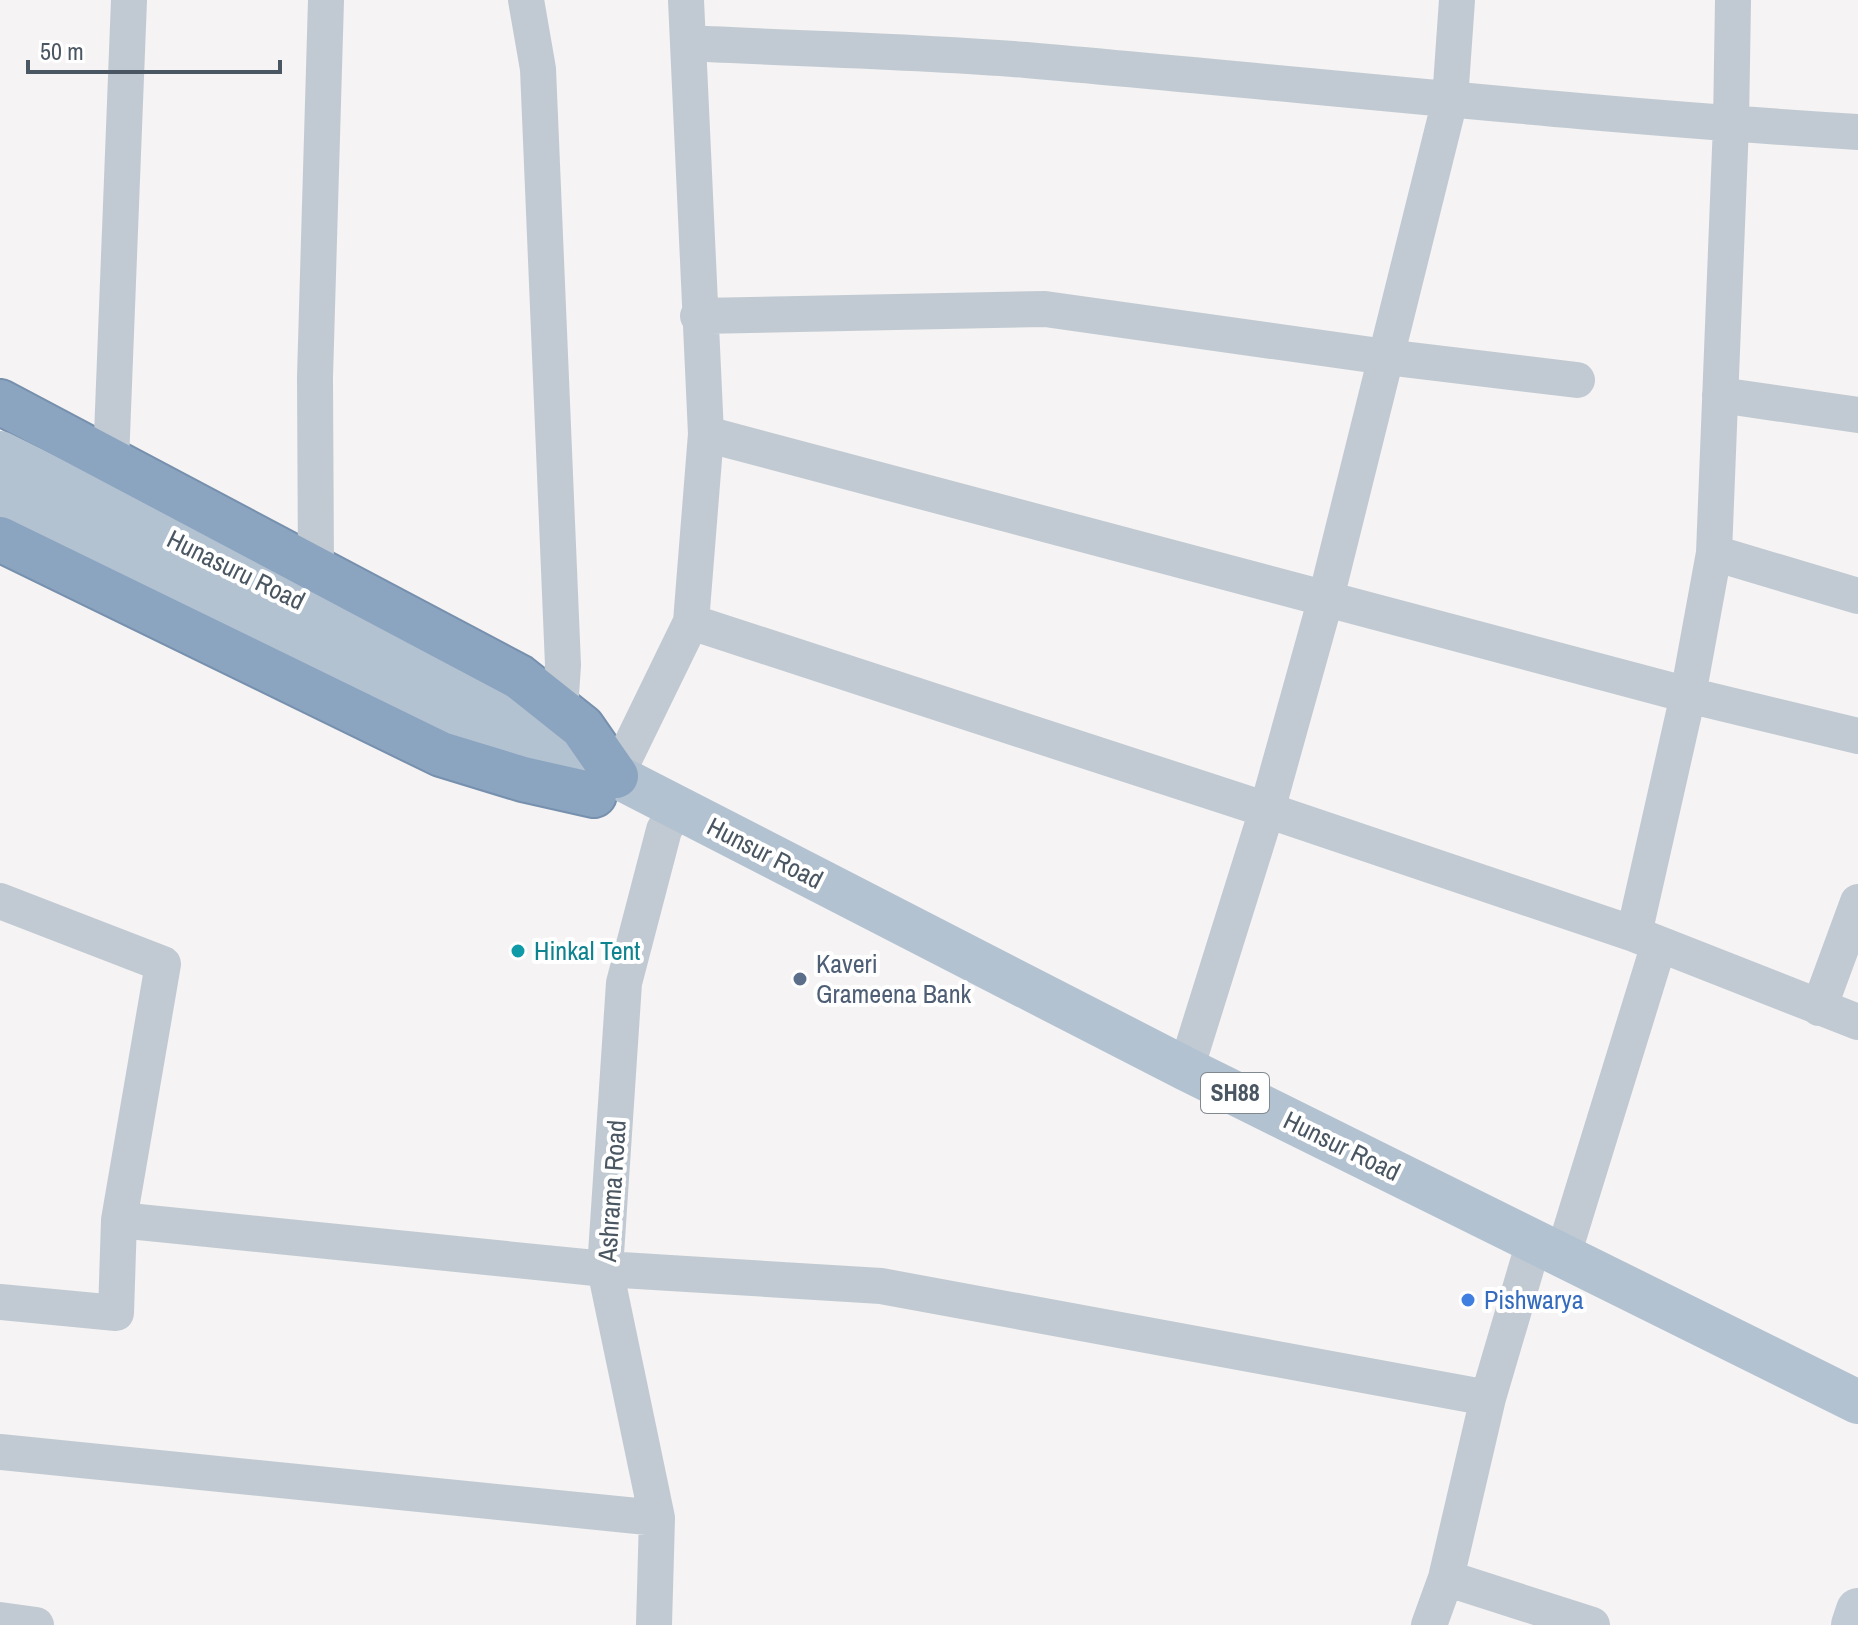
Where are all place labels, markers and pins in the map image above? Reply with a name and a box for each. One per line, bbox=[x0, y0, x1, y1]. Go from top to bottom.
place label: Hinkal Tent bbox=[534, 933, 640, 968]
marker: Hinkal Tent bbox=[509, 942, 527, 960]
place label: Kaveri Grameena Bank bbox=[816, 946, 972, 1011]
marker: Kaveri Grameena Bank bbox=[791, 970, 809, 988]
place label: Pishwarya bbox=[1484, 1282, 1584, 1317]
marker: Pishwarya bbox=[1459, 1291, 1477, 1309]

